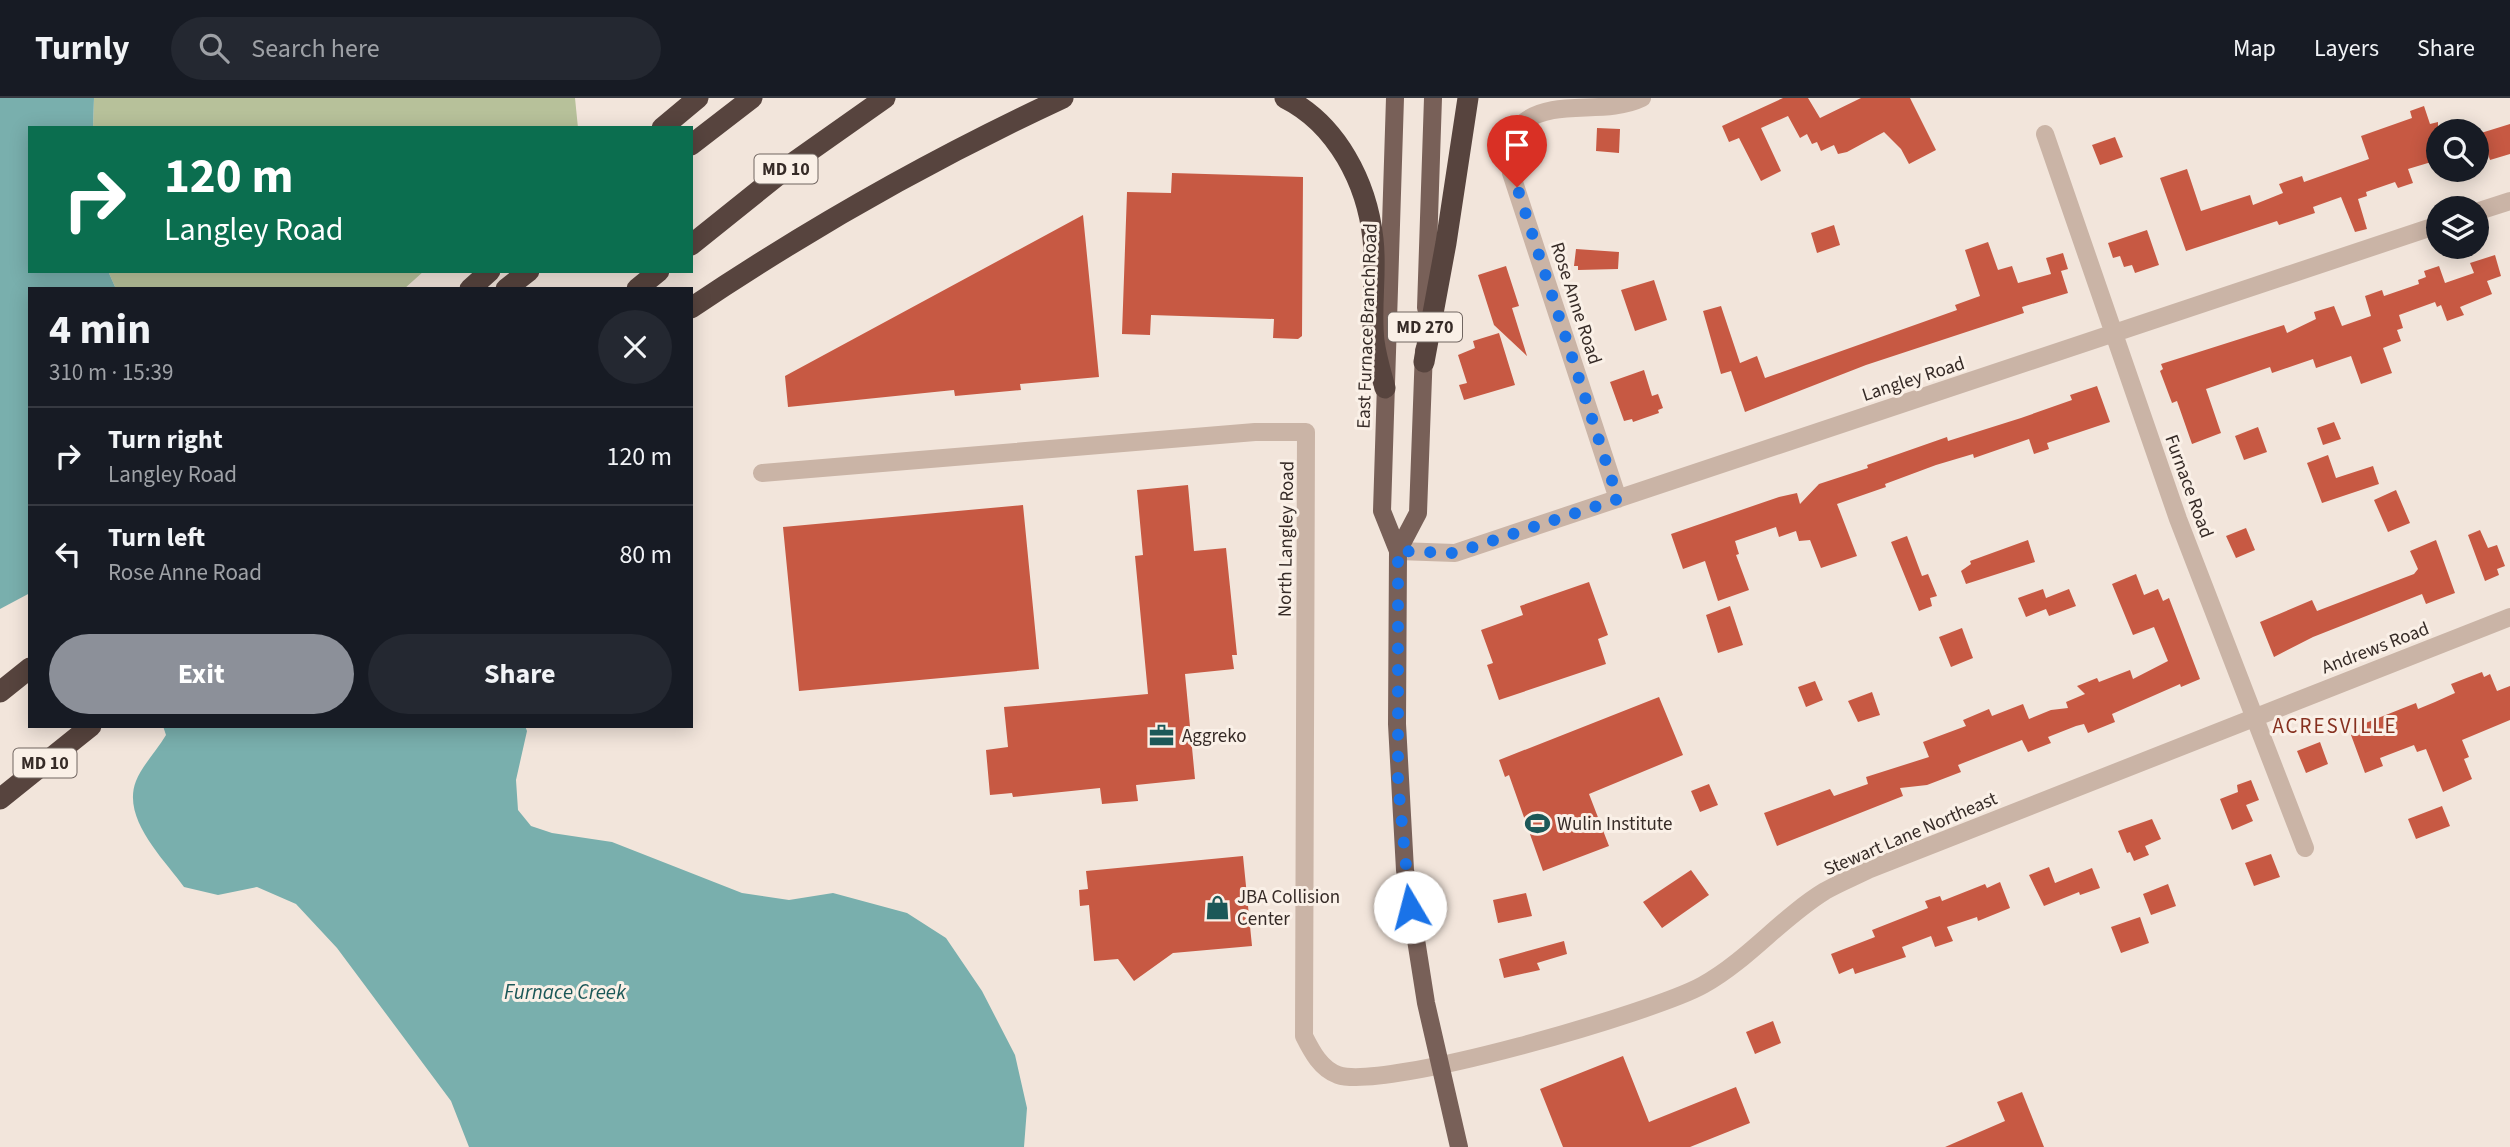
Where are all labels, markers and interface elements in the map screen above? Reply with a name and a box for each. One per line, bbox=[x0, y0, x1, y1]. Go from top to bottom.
search box bbox=[171, 17, 661, 80]
text: Turnly bbox=[35, 25, 129, 72]
icon: search bbox=[195, 29, 233, 67]
text: Search here bbox=[251, 30, 380, 67]
text: Map bbox=[2233, 31, 2276, 66]
text: Layers bbox=[2314, 31, 2379, 66]
text: Share bbox=[2417, 31, 2475, 66]
pin bbox=[1487, 115, 1547, 187]
map controls bbox=[2426, 119, 2489, 259]
button: search bbox=[2426, 119, 2489, 182]
icon: arrive bbox=[1498, 126, 1536, 164]
text: 120 m bbox=[164, 142, 293, 212]
icon: right bbox=[49, 154, 140, 245]
road number: MD 10 bbox=[754, 154, 818, 184]
button: layers bbox=[2426, 196, 2489, 259]
text: Langley Road bbox=[164, 207, 344, 253]
street label: East Furnace Branch Road bbox=[1350, 223, 1385, 429]
street label: Rose Anne Road bbox=[1543, 239, 1608, 368]
text: 4 min bbox=[49, 300, 151, 360]
button: close bbox=[598, 310, 672, 384]
road number: MD 270 bbox=[1388, 312, 1462, 342]
street label: Langley Road bbox=[1859, 350, 1968, 409]
text: 310 m · 15:39 bbox=[49, 356, 173, 389]
text: Turn right bbox=[108, 421, 223, 458]
street label: Furnace Road bbox=[2157, 431, 2220, 542]
icon: right bbox=[49, 437, 87, 475]
text: 120 m bbox=[606, 438, 672, 475]
text: Langley Road bbox=[108, 458, 237, 491]
street label: North Langley Road bbox=[1272, 461, 1301, 617]
text: Turn left bbox=[108, 519, 205, 556]
icon: left bbox=[49, 535, 87, 573]
text: 80 m bbox=[619, 536, 672, 573]
text: Rose Anne Road bbox=[108, 556, 262, 589]
street label: Andrews Road bbox=[2318, 615, 2433, 681]
button: Exit bbox=[49, 634, 354, 714]
button: Share bbox=[368, 634, 672, 714]
district label: ACRESVILLE bbox=[2272, 711, 2398, 741]
office icon: Aggreko bbox=[1148, 721, 1176, 749]
place label: Aggreko bbox=[1182, 723, 1247, 750]
road number: MD 10 bbox=[14, 748, 76, 778]
street label: Stewart Lane Northeast bbox=[1820, 785, 2002, 883]
sports icon: Wulin Institute bbox=[1523, 809, 1551, 837]
place label: Wulin Institute bbox=[1557, 811, 1672, 838]
position arrow bbox=[1373, 870, 1447, 944]
place label: JBA Collision Center bbox=[1237, 884, 1340, 933]
shop icon: JBA Collision Center bbox=[1203, 893, 1231, 921]
water label: Furnace Creek bbox=[504, 977, 627, 1007]

